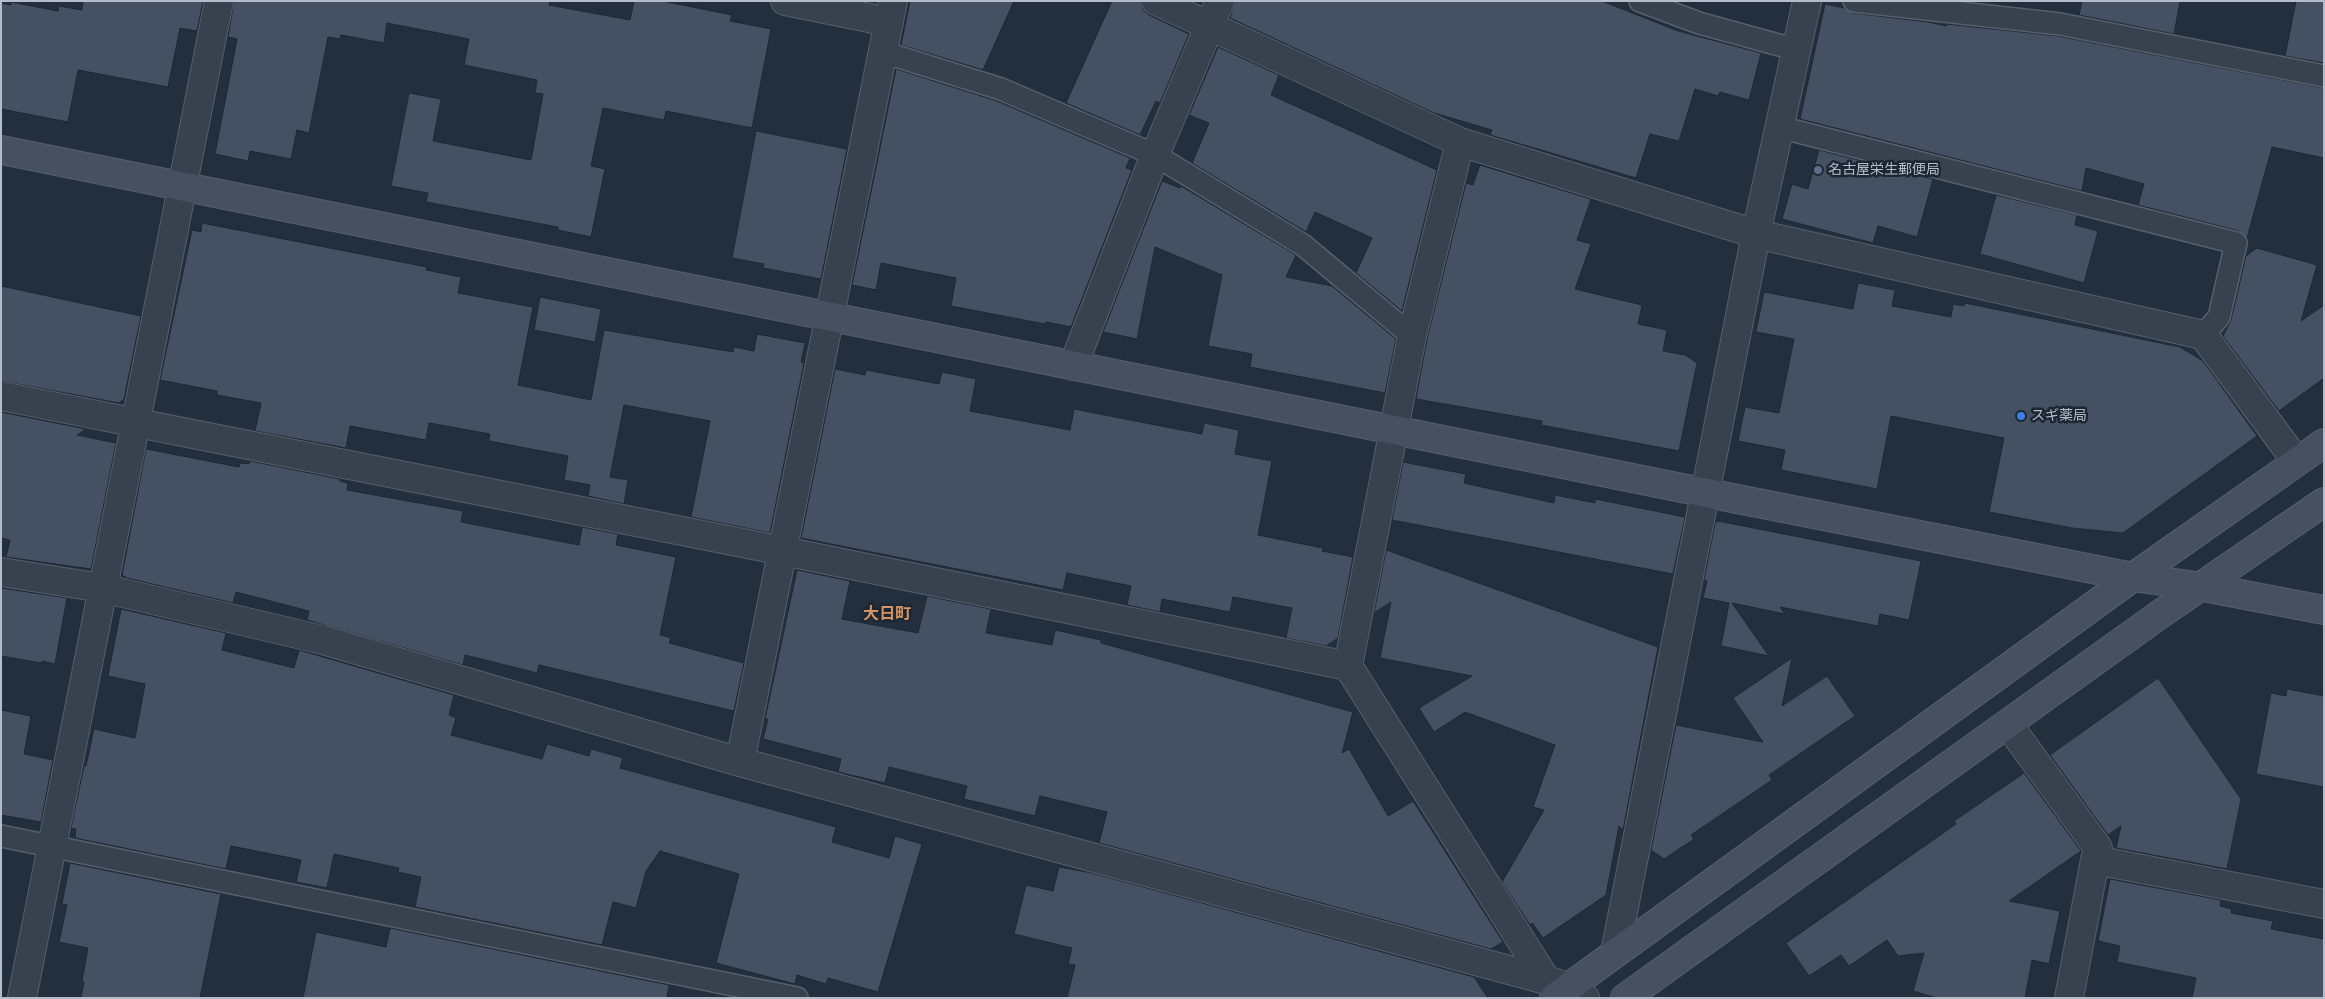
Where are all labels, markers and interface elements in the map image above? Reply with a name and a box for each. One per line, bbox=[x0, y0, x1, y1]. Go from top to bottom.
place label: 名古屋栄生郵便局 bbox=[1828, 162, 1940, 178]
marker: 名古屋栄生郵便局 bbox=[1812, 164, 1824, 176]
place label: スギ薬局 bbox=[2031, 408, 2087, 424]
marker: スギ薬局 bbox=[2015, 410, 2027, 422]
district label: 大日町 bbox=[863, 604, 911, 624]

